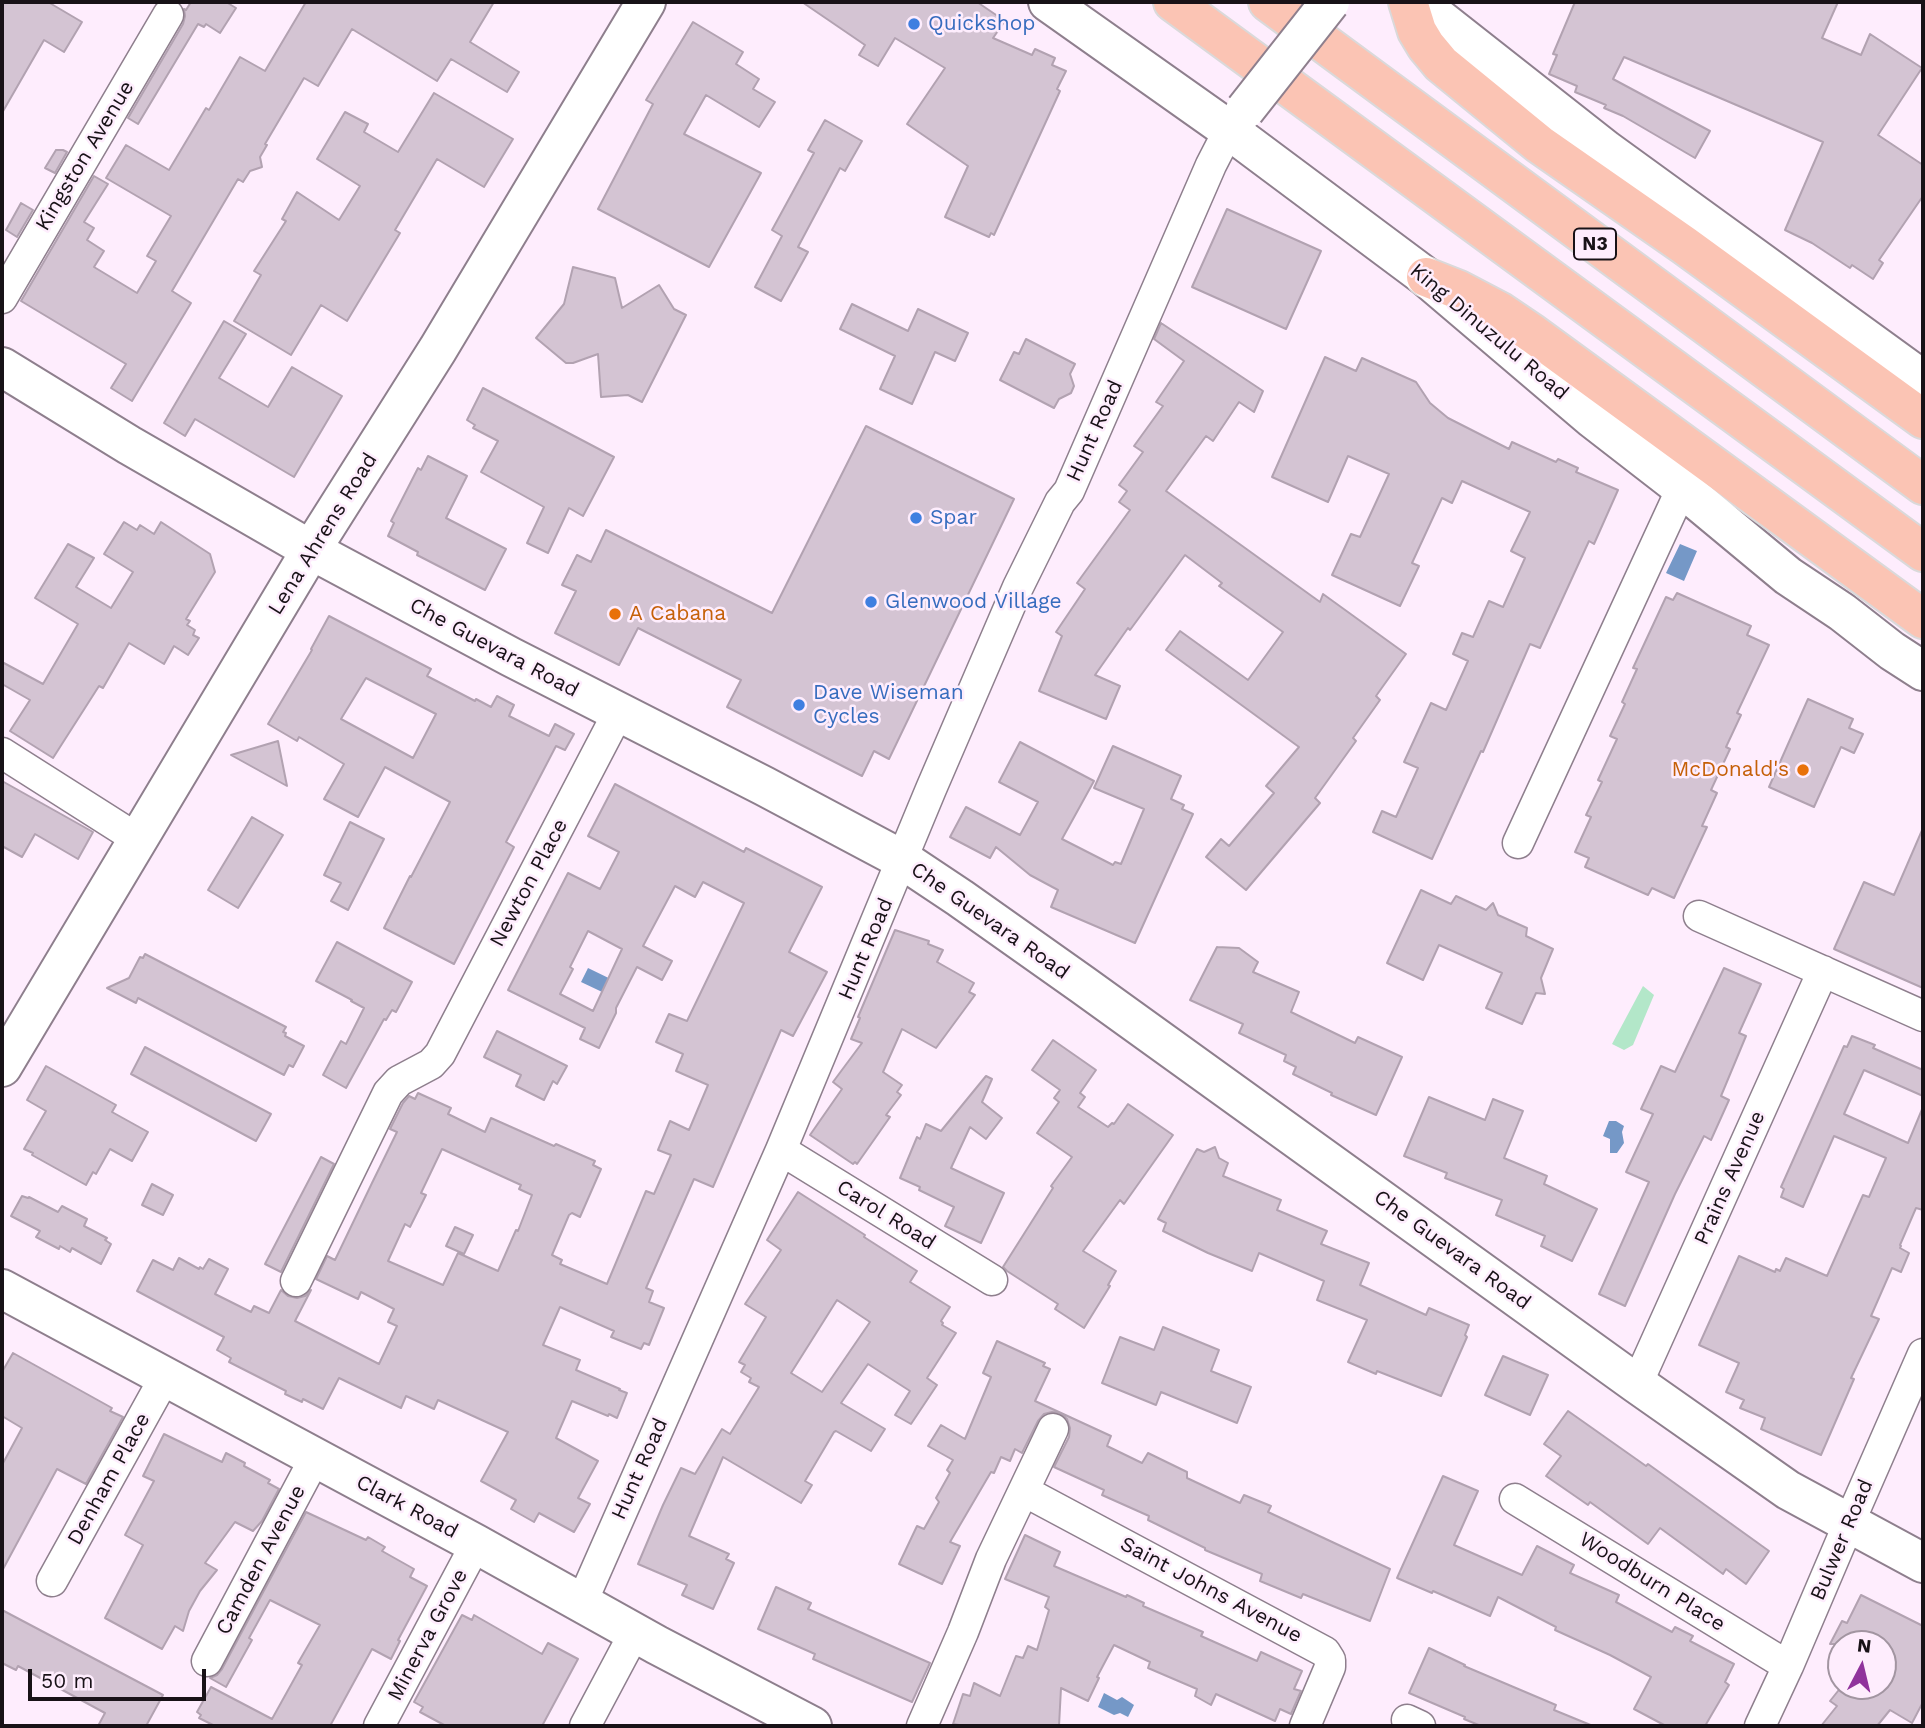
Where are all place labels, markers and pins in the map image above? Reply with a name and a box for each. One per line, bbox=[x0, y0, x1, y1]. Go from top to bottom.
place label: Quickshop bbox=[928, 11, 1036, 37]
marker: Quickshop bbox=[906, 16, 922, 32]
place label: Spar bbox=[930, 505, 977, 531]
marker: Spar bbox=[908, 510, 924, 526]
place label: Glenwood Village bbox=[885, 589, 1062, 615]
marker: Glenwood Village bbox=[863, 594, 879, 610]
place label: A Cabana bbox=[629, 601, 726, 627]
marker: A Cabana bbox=[607, 606, 623, 622]
place label: Dave Wiseman Cycles bbox=[813, 680, 964, 730]
marker: Dave Wiseman Cycles bbox=[791, 697, 807, 713]
place label: McDonald's bbox=[1672, 757, 1789, 783]
marker: McDonald's bbox=[1795, 762, 1811, 778]

